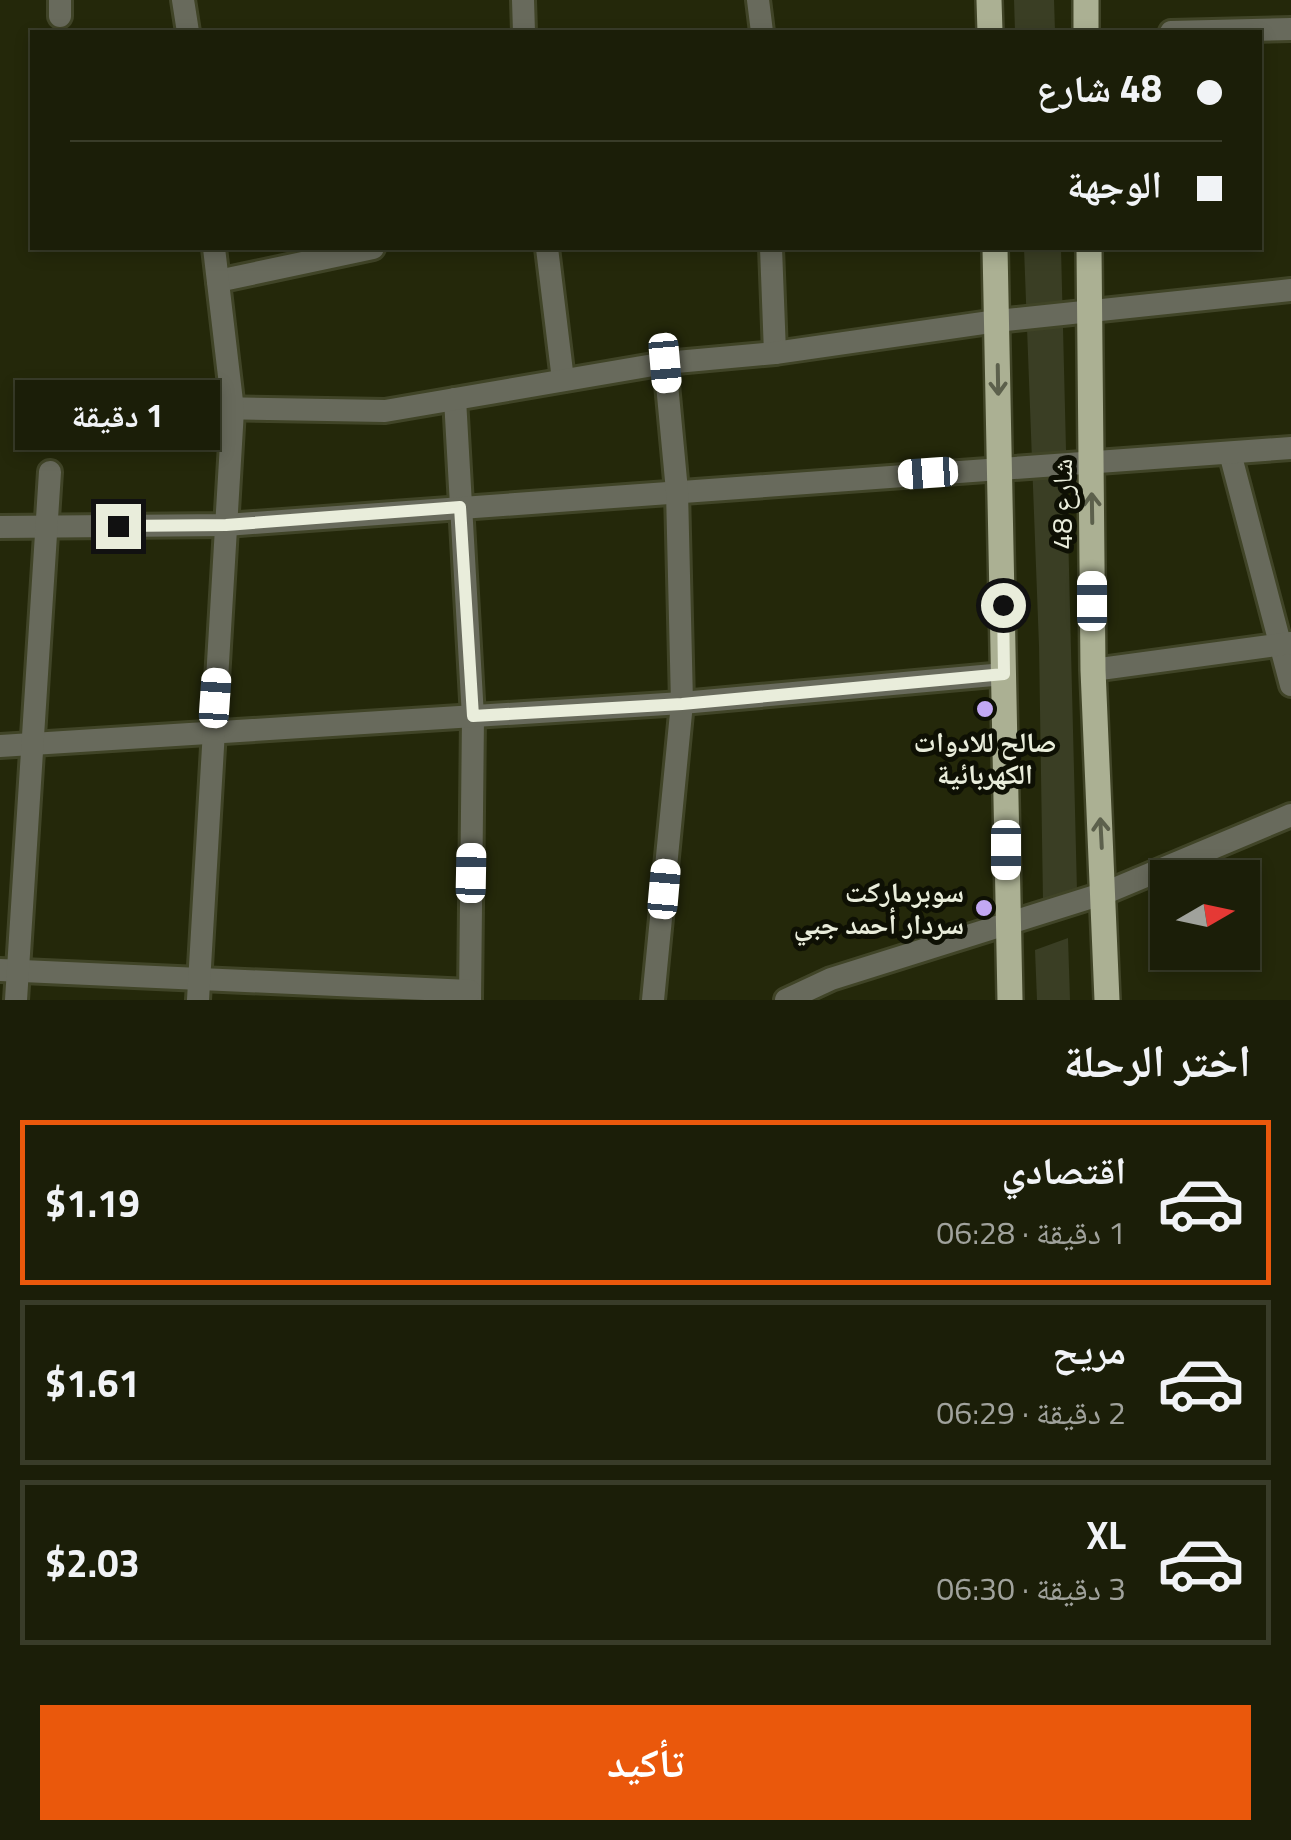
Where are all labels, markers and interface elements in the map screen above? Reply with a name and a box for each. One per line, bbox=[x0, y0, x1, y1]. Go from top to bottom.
text: 48 شارع bbox=[1036, 59, 1162, 117]
text: الوجهة bbox=[1067, 155, 1162, 213]
car bbox=[647, 332, 683, 394]
one-way arrow bbox=[988, 363, 1007, 395]
callout: 1 دقيقة bbox=[16, 381, 220, 451]
text: 1 دقيقة bbox=[71, 391, 164, 439]
car bbox=[897, 456, 959, 490]
street label: 48 شارع bbox=[1040, 459, 1083, 549]
one-way arrow bbox=[1082, 492, 1101, 524]
route end bbox=[96, 504, 141, 549]
car bbox=[1077, 571, 1107, 631]
route start bbox=[981, 583, 1026, 628]
car bbox=[198, 667, 232, 729]
marker: صالح للادوات الكهربائية bbox=[974, 698, 996, 720]
place label: صالح للادوات الكهربائية bbox=[913, 720, 1057, 795]
one-way arrow bbox=[1092, 817, 1111, 849]
car bbox=[991, 820, 1021, 880]
car bbox=[455, 843, 487, 903]
car bbox=[646, 858, 682, 920]
north arrow bbox=[1150, 860, 1260, 970]
map controls bbox=[1150, 860, 1260, 970]
place label: سوبرماركت سردار أحمد جبي bbox=[793, 870, 964, 947]
marker: سوبرماركت سردار أحمد جبي bbox=[973, 897, 995, 919]
text: اختر الرحلة bbox=[1064, 1026, 1251, 1094]
text: اقتصادي bbox=[1002, 1141, 1126, 1199]
icon: car bbox=[1156, 1158, 1246, 1248]
text: $1.19 bbox=[45, 1174, 140, 1232]
text: 1 دقيقة · 06:28 bbox=[936, 1208, 1126, 1256]
text: مريح bbox=[1052, 1321, 1126, 1379]
icon: car bbox=[1156, 1338, 1246, 1428]
text: $1.61 bbox=[45, 1354, 140, 1412]
text: 2 دقيقة · 06:29 bbox=[936, 1388, 1126, 1436]
text: XL bbox=[1086, 1506, 1126, 1564]
icon: car bbox=[1156, 1518, 1246, 1608]
text: $2.03 bbox=[45, 1534, 140, 1592]
text: 3 دقيقة · 06:30 bbox=[936, 1564, 1126, 1612]
button: تأكيد bbox=[40, 1705, 1251, 1820]

